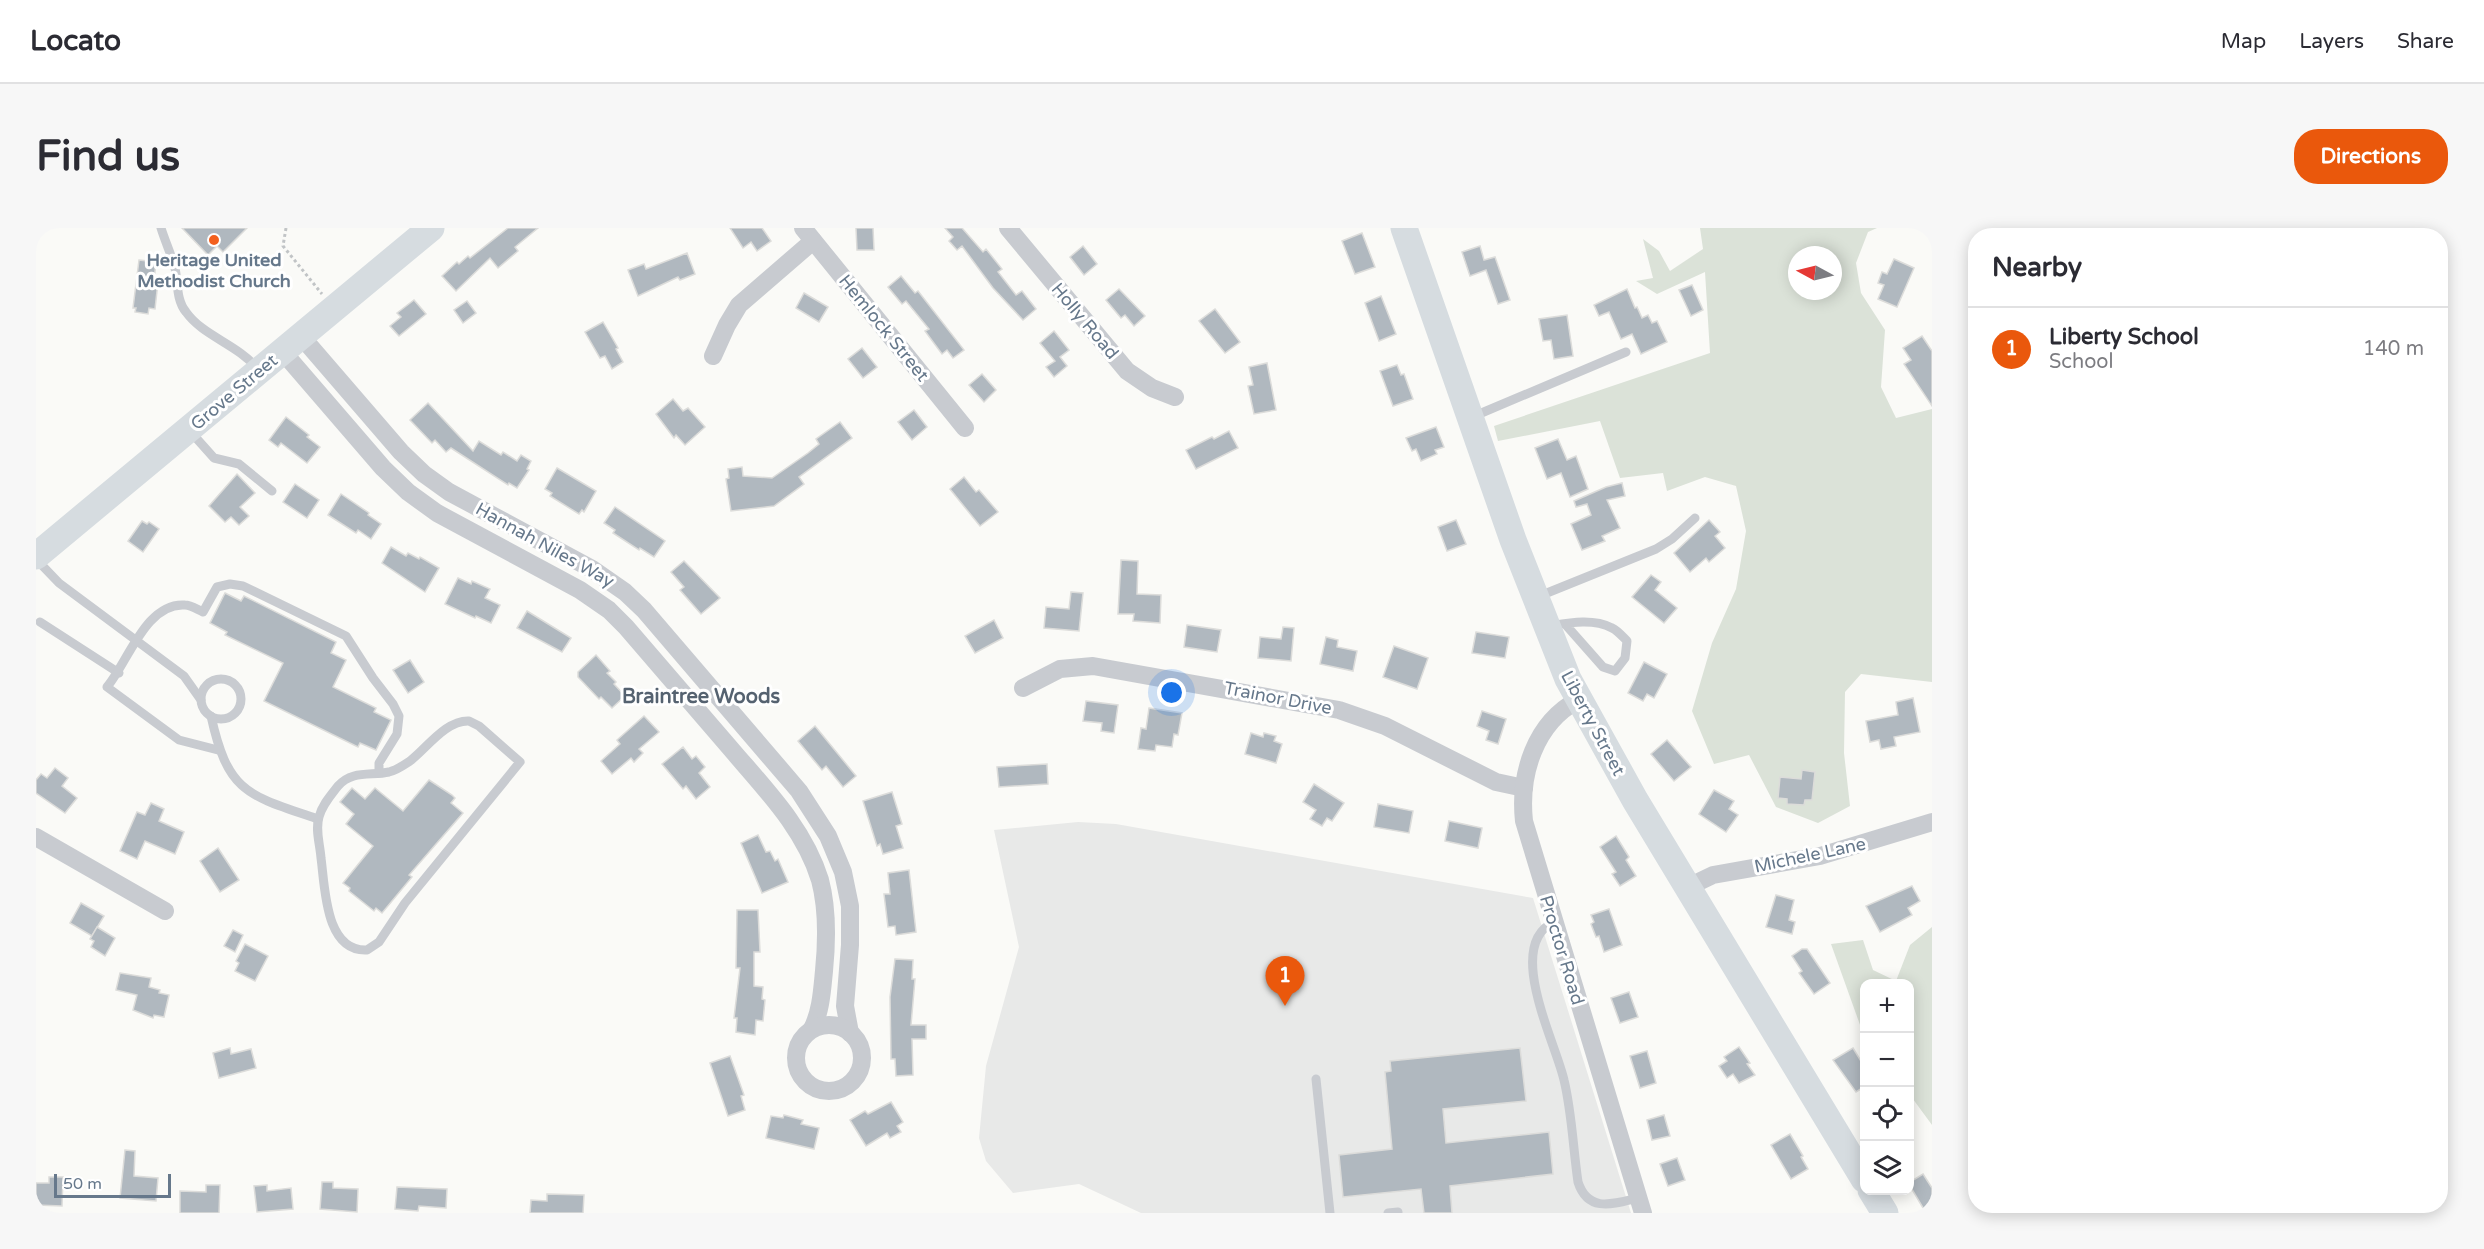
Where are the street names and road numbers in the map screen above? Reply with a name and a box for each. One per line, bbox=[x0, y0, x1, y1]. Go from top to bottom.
street label: Hemlock Street bbox=[834, 270, 934, 386]
street label: Holly Road bbox=[1047, 278, 1123, 364]
street label: Grove Street bbox=[186, 349, 282, 435]
street label: Hannah Niles Way bbox=[472, 498, 619, 592]
street label: Liberty Street bbox=[1556, 667, 1630, 779]
street label: Trainor Drive bbox=[1222, 677, 1334, 719]
street label: Michele Lane bbox=[1752, 832, 1868, 878]
street label: Proctor Road bbox=[1535, 892, 1589, 1008]

